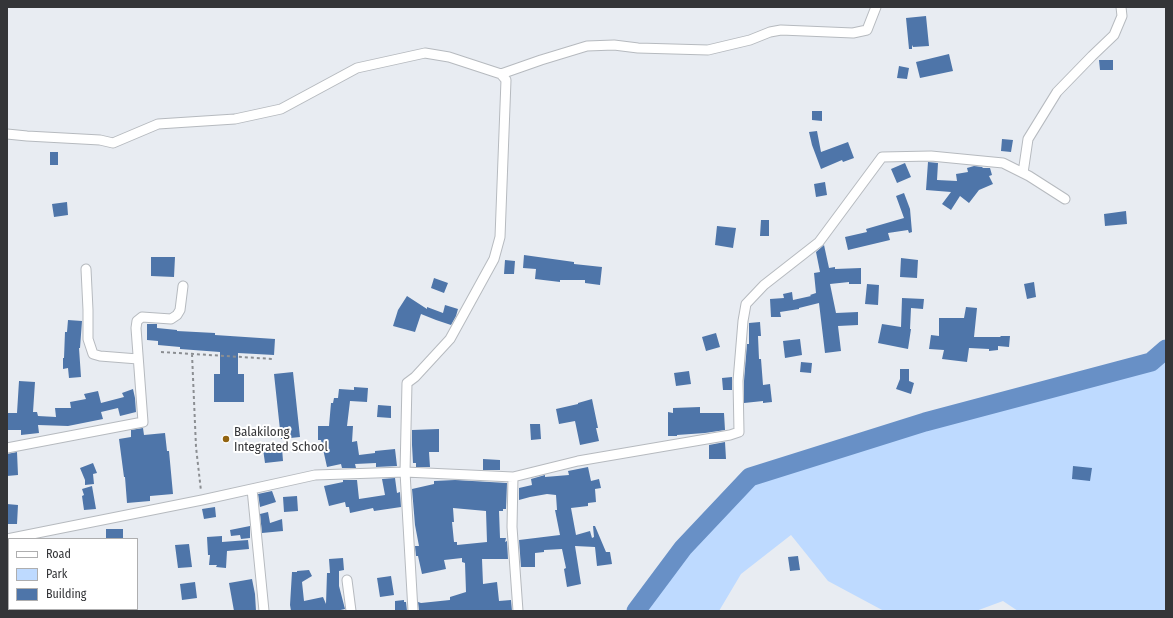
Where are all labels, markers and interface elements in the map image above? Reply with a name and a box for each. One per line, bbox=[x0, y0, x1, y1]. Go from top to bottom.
place label: Balakilong Integrated School bbox=[234, 424, 328, 455]
marker: Balakilong Integrated School bbox=[221, 434, 231, 444]
legend bbox=[8, 538, 138, 610]
text: Road bbox=[46, 547, 71, 561]
text: Park bbox=[46, 567, 67, 581]
text: Building bbox=[46, 587, 86, 601]

